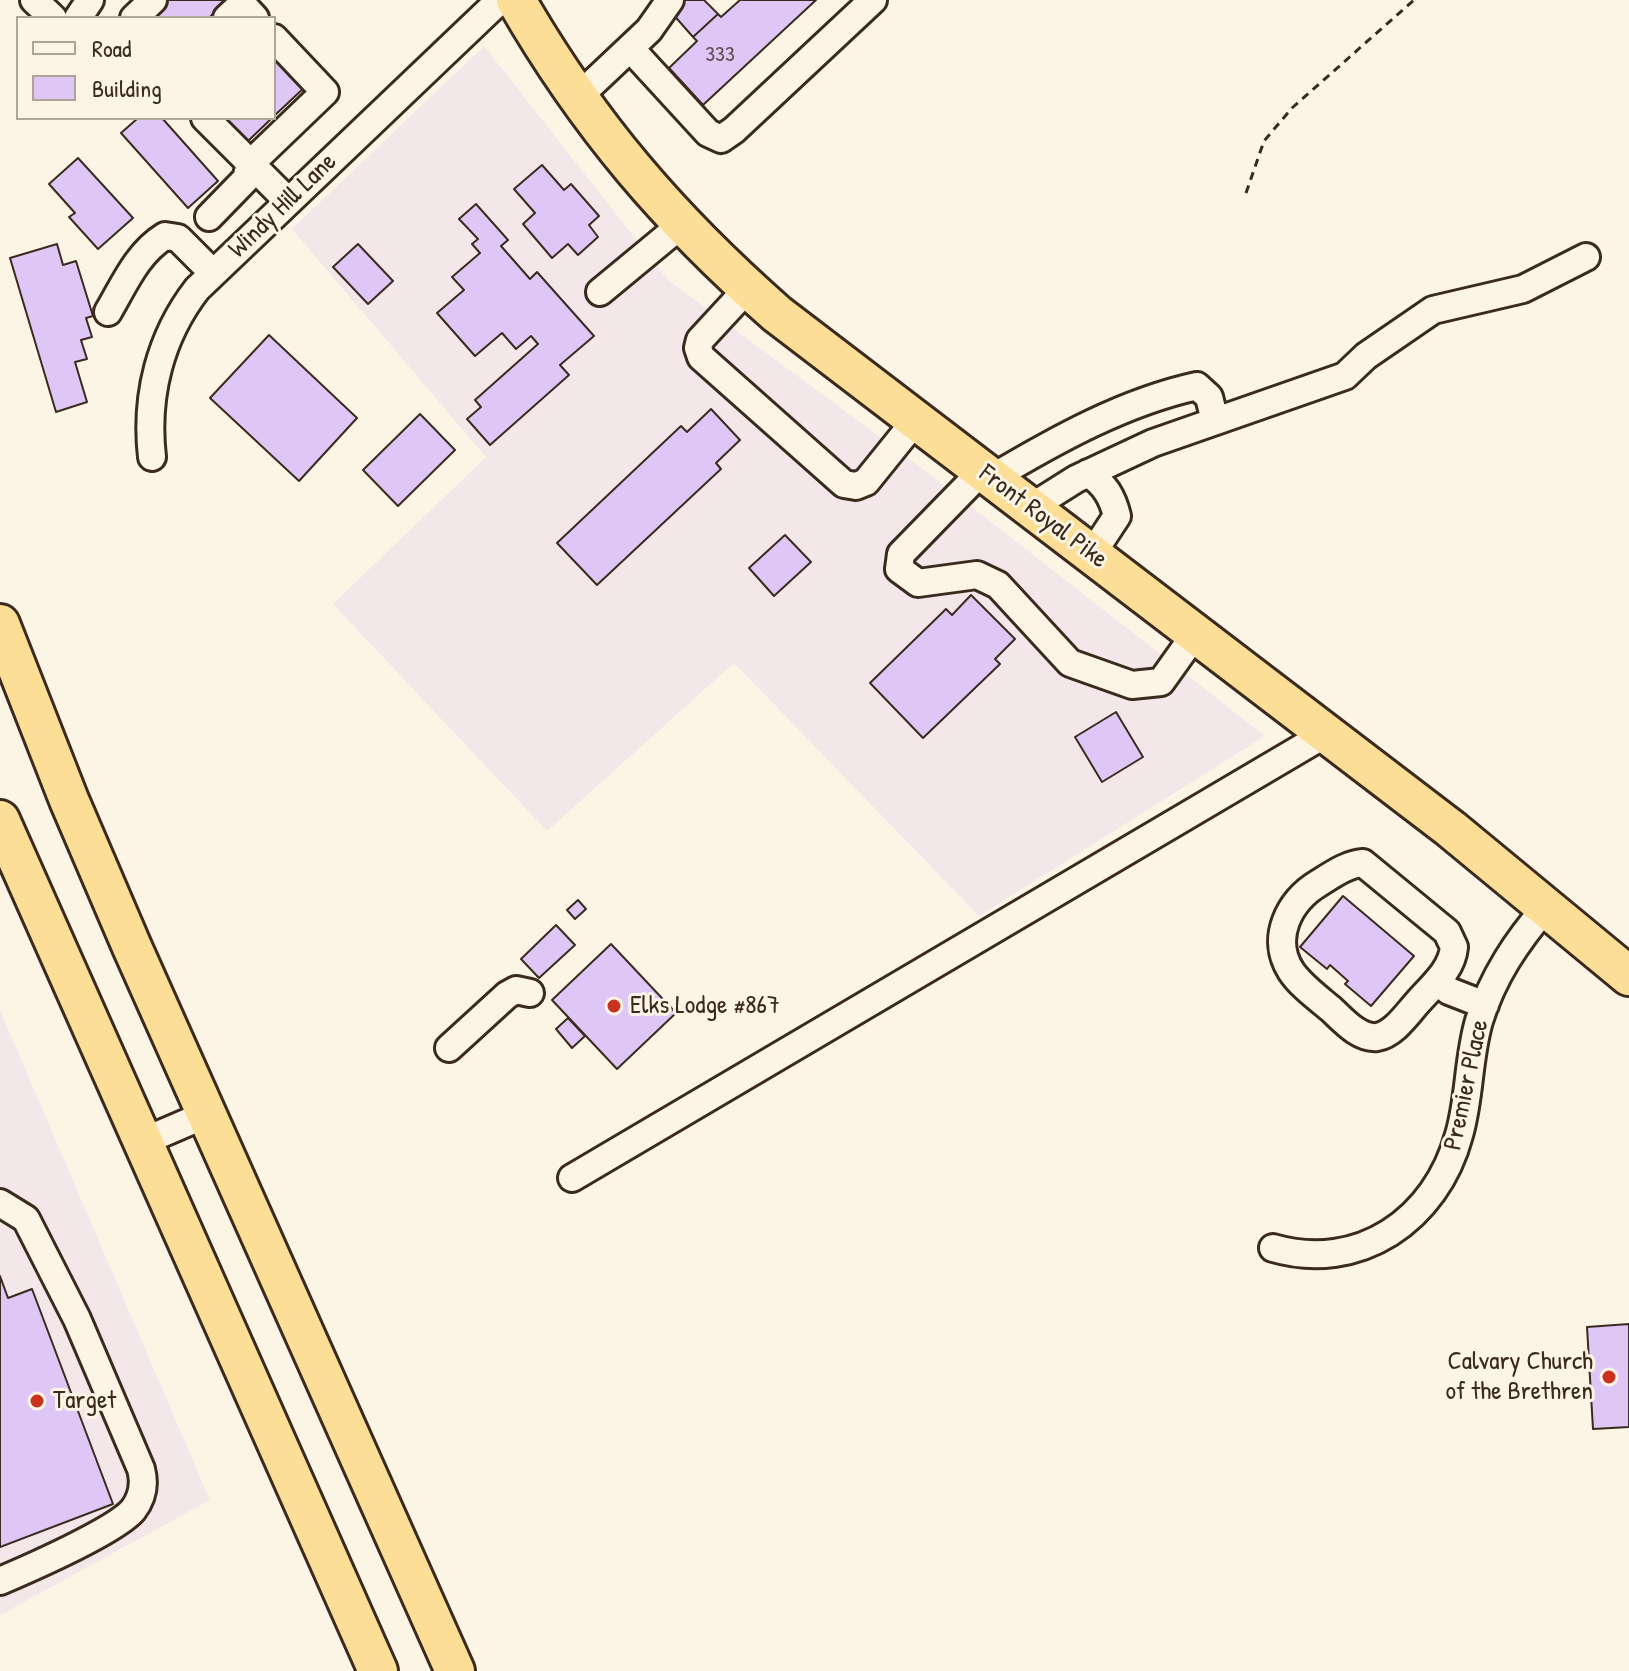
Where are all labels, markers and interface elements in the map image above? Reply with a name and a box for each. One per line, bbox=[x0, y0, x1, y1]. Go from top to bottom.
legend bbox=[16, 16, 276, 120]
text: Road bbox=[92, 32, 131, 64]
house number: 333 bbox=[705, 42, 735, 68]
text: Building bbox=[92, 72, 162, 104]
street label: Windy Hill Lane bbox=[223, 147, 343, 265]
street label: Front Royal Pike bbox=[973, 459, 1113, 575]
place label: Elks Lodge #867 bbox=[630, 990, 780, 1022]
marker: Elks Lodge #867 bbox=[605, 997, 623, 1015]
street label: Premier Place bbox=[1438, 1017, 1496, 1153]
place label: Calvary Church of the Brethren bbox=[1446, 1346, 1593, 1408]
marker: Calvary Church of the Brethren bbox=[1600, 1368, 1618, 1386]
place label: Target bbox=[53, 1385, 116, 1417]
marker: Target bbox=[28, 1392, 46, 1410]

